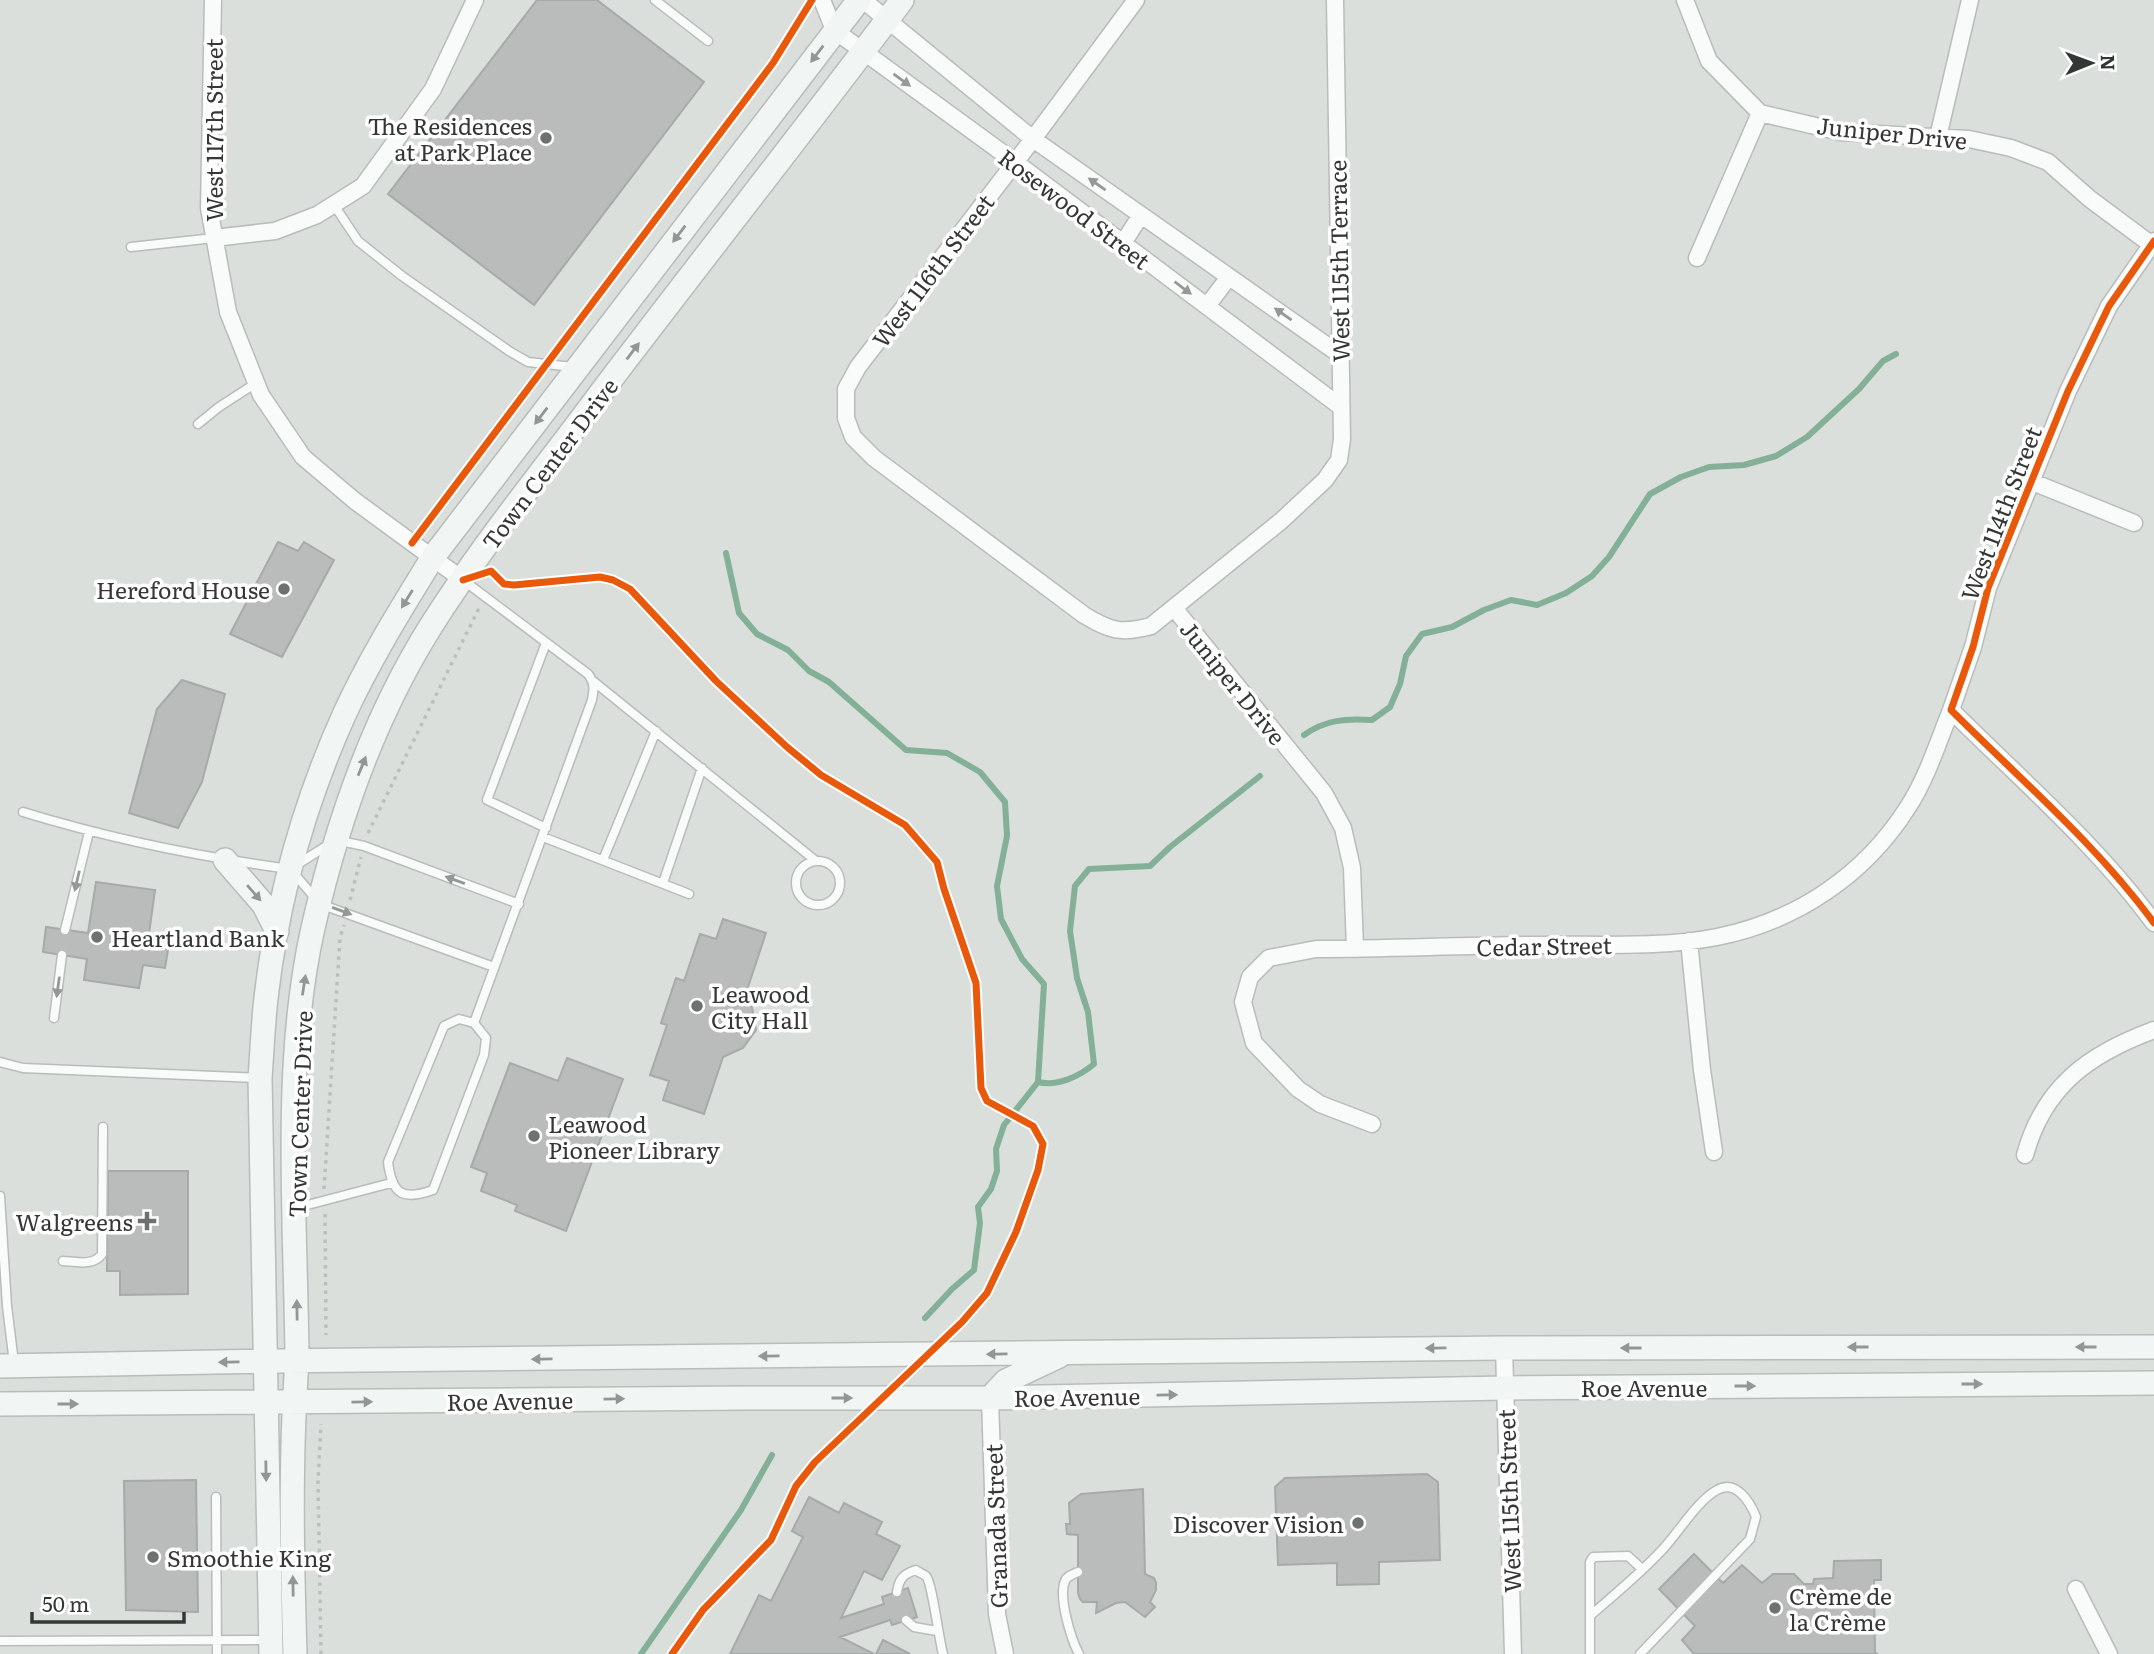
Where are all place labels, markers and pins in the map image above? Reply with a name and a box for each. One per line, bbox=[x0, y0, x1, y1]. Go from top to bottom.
place label: The Residences at Park Place bbox=[368, 108, 532, 168]
marker: The Residences at Park Place bbox=[538, 130, 554, 146]
place label: Hereford House bbox=[96, 572, 270, 606]
marker: Hereford House bbox=[276, 581, 292, 597]
place label: Heartland Bank bbox=[111, 920, 286, 954]
marker: Heartland Bank bbox=[89, 929, 105, 945]
place label: Leawood City Hall bbox=[711, 976, 810, 1036]
marker: Leawood City Hall bbox=[689, 998, 705, 1014]
place label: Leawood Pioneer Library bbox=[548, 1106, 720, 1166]
marker: Leawood Pioneer Library bbox=[526, 1128, 542, 1144]
place label: Walgreens bbox=[16, 1204, 133, 1238]
marker: Walgreens bbox=[139, 1213, 155, 1229]
place label: Discover Vision bbox=[1173, 1506, 1344, 1540]
marker: Discover Vision bbox=[1350, 1515, 1366, 1531]
place label: Smoothie King bbox=[167, 1540, 331, 1574]
marker: Smoothie King bbox=[145, 1549, 161, 1565]
place label: Crème de la Crème bbox=[1789, 1578, 1892, 1638]
marker: Crème de la Crème bbox=[1767, 1600, 1783, 1616]

